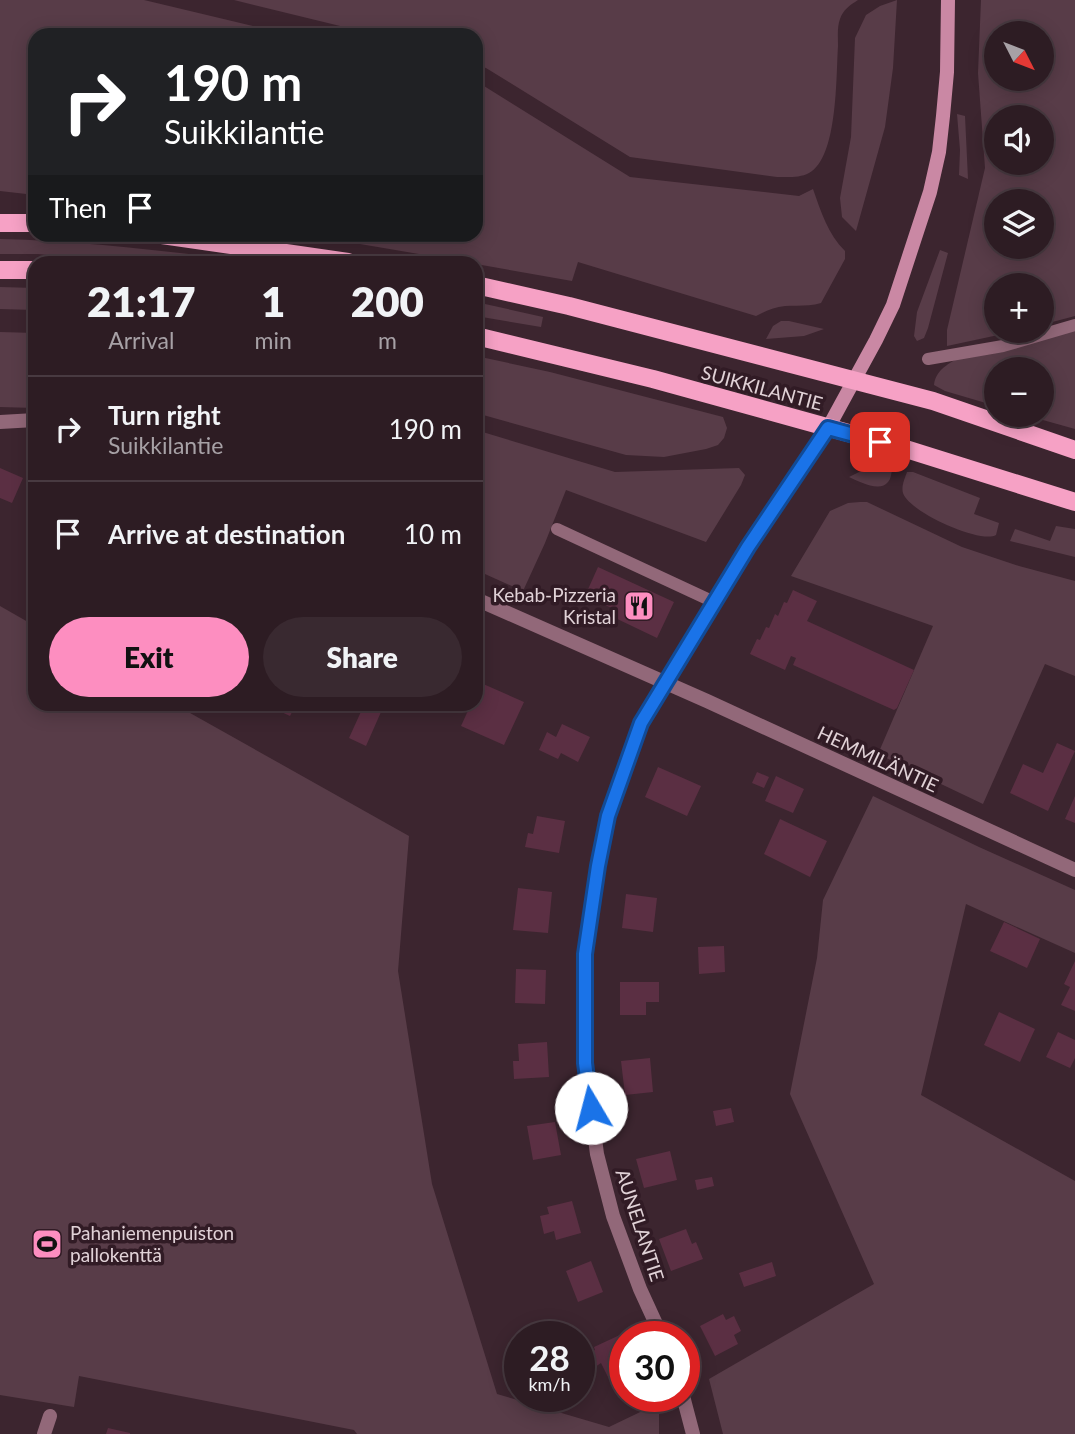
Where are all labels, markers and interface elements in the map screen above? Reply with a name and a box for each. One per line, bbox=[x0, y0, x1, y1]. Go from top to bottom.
north arrow bbox=[984, 21, 1054, 91]
map controls bbox=[984, 21, 1054, 427]
text: 190 m bbox=[164, 53, 302, 111]
icon: right bbox=[49, 56, 140, 147]
button: sound bbox=[984, 105, 1054, 175]
text: Suikkilantie bbox=[164, 112, 324, 151]
icon: arrive bbox=[121, 189, 159, 227]
button: layers bbox=[984, 189, 1054, 259]
text: Then bbox=[49, 192, 107, 224]
button: + bbox=[984, 273, 1054, 343]
text: 21:17 bbox=[87, 276, 196, 326]
text: 1 bbox=[261, 276, 285, 326]
text: 200 bbox=[351, 276, 424, 326]
text: Arrival bbox=[108, 326, 174, 354]
text: min bbox=[255, 326, 292, 354]
text: m bbox=[378, 326, 397, 354]
button: − bbox=[984, 357, 1054, 427]
street label: SUIKKILANTIE bbox=[699, 360, 825, 415]
text: Turn right bbox=[108, 399, 221, 431]
icon: right bbox=[49, 410, 87, 448]
pin bbox=[850, 412, 910, 472]
text: 190 m bbox=[389, 413, 462, 445]
icon: arrive bbox=[861, 423, 899, 461]
text: Suikkilantie bbox=[108, 431, 223, 459]
icon: arrive bbox=[49, 515, 87, 553]
text: Arrive at destination bbox=[108, 518, 345, 550]
text: 10 m bbox=[404, 518, 462, 550]
place label: Kebab-Pizzeria Kristal bbox=[492, 583, 616, 628]
restaurant icon: Kebab-Pizzeria Kristal bbox=[622, 589, 656, 623]
button: Exit bbox=[49, 617, 249, 697]
button: Share bbox=[263, 617, 462, 697]
street label: HEMMILÄNTIE bbox=[814, 720, 942, 797]
position arrow bbox=[554, 1071, 628, 1145]
street label: AUNELANTIE bbox=[612, 1166, 669, 1284]
place label: Pahaniemenpuiston pallokenttä bbox=[70, 1221, 234, 1266]
sports icon: Pahaniemenpuiston pallokenttä bbox=[30, 1227, 64, 1261]
speed limit sign: 30 bbox=[609, 1321, 700, 1412]
text: 28 bbox=[529, 1336, 570, 1378]
text: km/h bbox=[528, 1373, 571, 1395]

